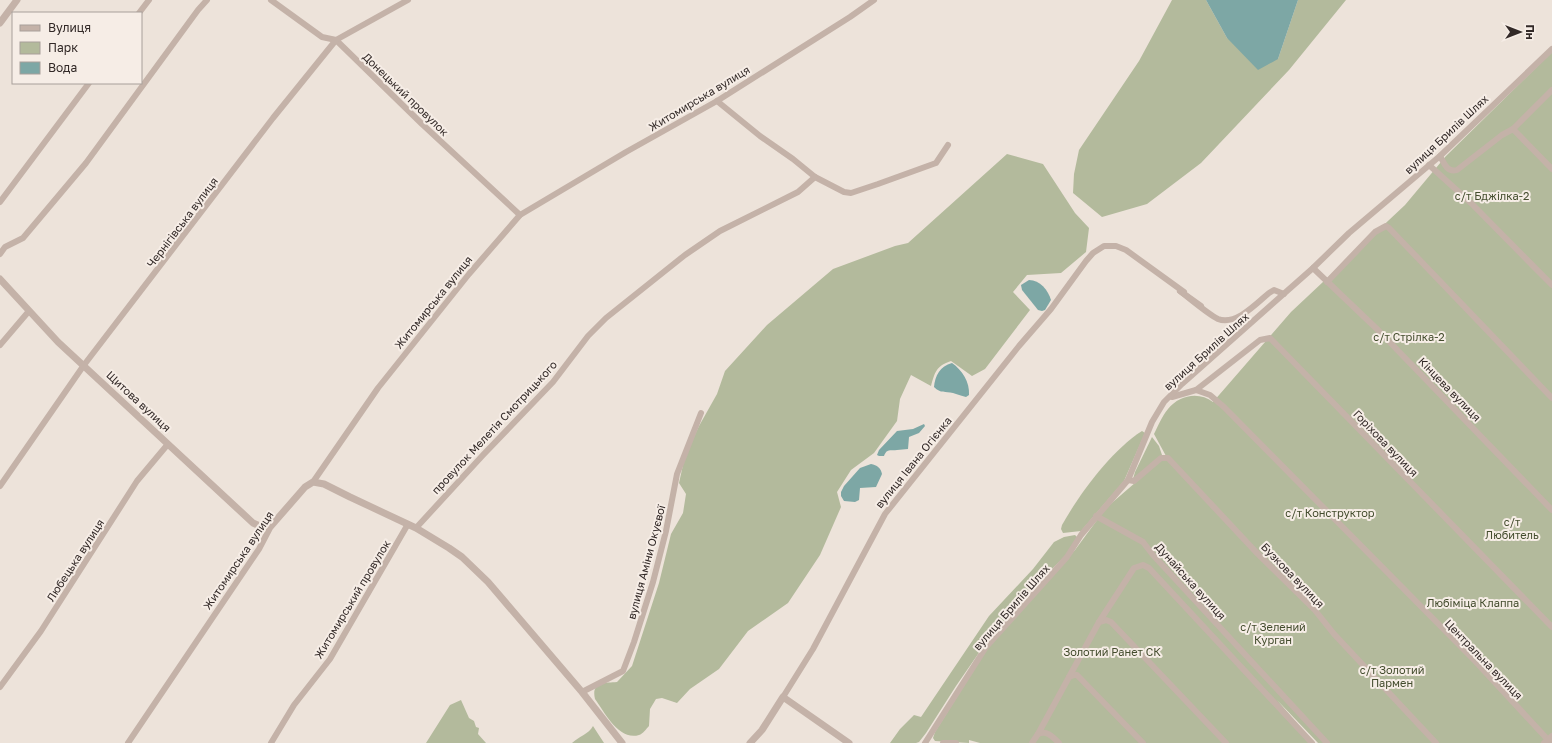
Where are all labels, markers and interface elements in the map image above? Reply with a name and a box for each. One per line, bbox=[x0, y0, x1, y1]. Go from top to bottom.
legend bbox=[12, 12, 142, 84]
north arrow bbox=[1500, 12, 1540, 52]
text: Вулиця bbox=[48, 20, 91, 35]
text: Пн bbox=[1524, 25, 1537, 40]
text: Парк bbox=[48, 40, 78, 55]
street label: Донецький провулок bbox=[360, 50, 452, 139]
text: Вода bbox=[48, 60, 77, 75]
street label: Житомирська вулиця bbox=[646, 63, 752, 133]
street label: вулиця Брилів Шлях bbox=[1401, 92, 1491, 176]
street label: Чернігівська вулиця bbox=[144, 174, 220, 270]
park label: с/т Бджілка-2 bbox=[1455, 189, 1529, 202]
street label: Житомирська вулиця bbox=[392, 253, 474, 351]
street label: вулиця Брилів Шлях bbox=[1161, 310, 1251, 392]
park label: с/т Стрілка-2 bbox=[1373, 330, 1445, 343]
street label: Кінцева вулиця bbox=[1416, 354, 1484, 424]
street label: провулок Мелетія Смотрицького bbox=[429, 357, 560, 496]
street label: Щитова вулиця bbox=[104, 368, 174, 434]
street label: Горіхова вулиця bbox=[1351, 407, 1421, 479]
street label: вулиця Івана Огієнка bbox=[872, 414, 954, 510]
street label: вулиця Аміни Окуєвої bbox=[624, 502, 668, 621]
park label: с/т Конструктор bbox=[1285, 506, 1375, 519]
street label: Житомирська вулиця bbox=[200, 508, 276, 612]
park label: с/т Любитель bbox=[1485, 515, 1539, 541]
street label: Любецька вулиця bbox=[44, 516, 106, 604]
street label: Житомирський провулок bbox=[311, 537, 393, 661]
street label: Дунайська вулиця bbox=[1153, 540, 1229, 622]
street label: Бузкова вулиця bbox=[1259, 540, 1327, 610]
street label: вулиця Брилів Шлях bbox=[970, 561, 1052, 653]
park label: Любіміца Клаппа bbox=[1427, 596, 1519, 609]
street label: Центральна вулиця bbox=[1443, 616, 1525, 702]
park label: с/т Зелений Курган bbox=[1240, 620, 1306, 646]
park label: Золотий Ранет СК bbox=[1063, 645, 1161, 658]
park label: с/т Золотий Пармен bbox=[1360, 663, 1424, 689]

